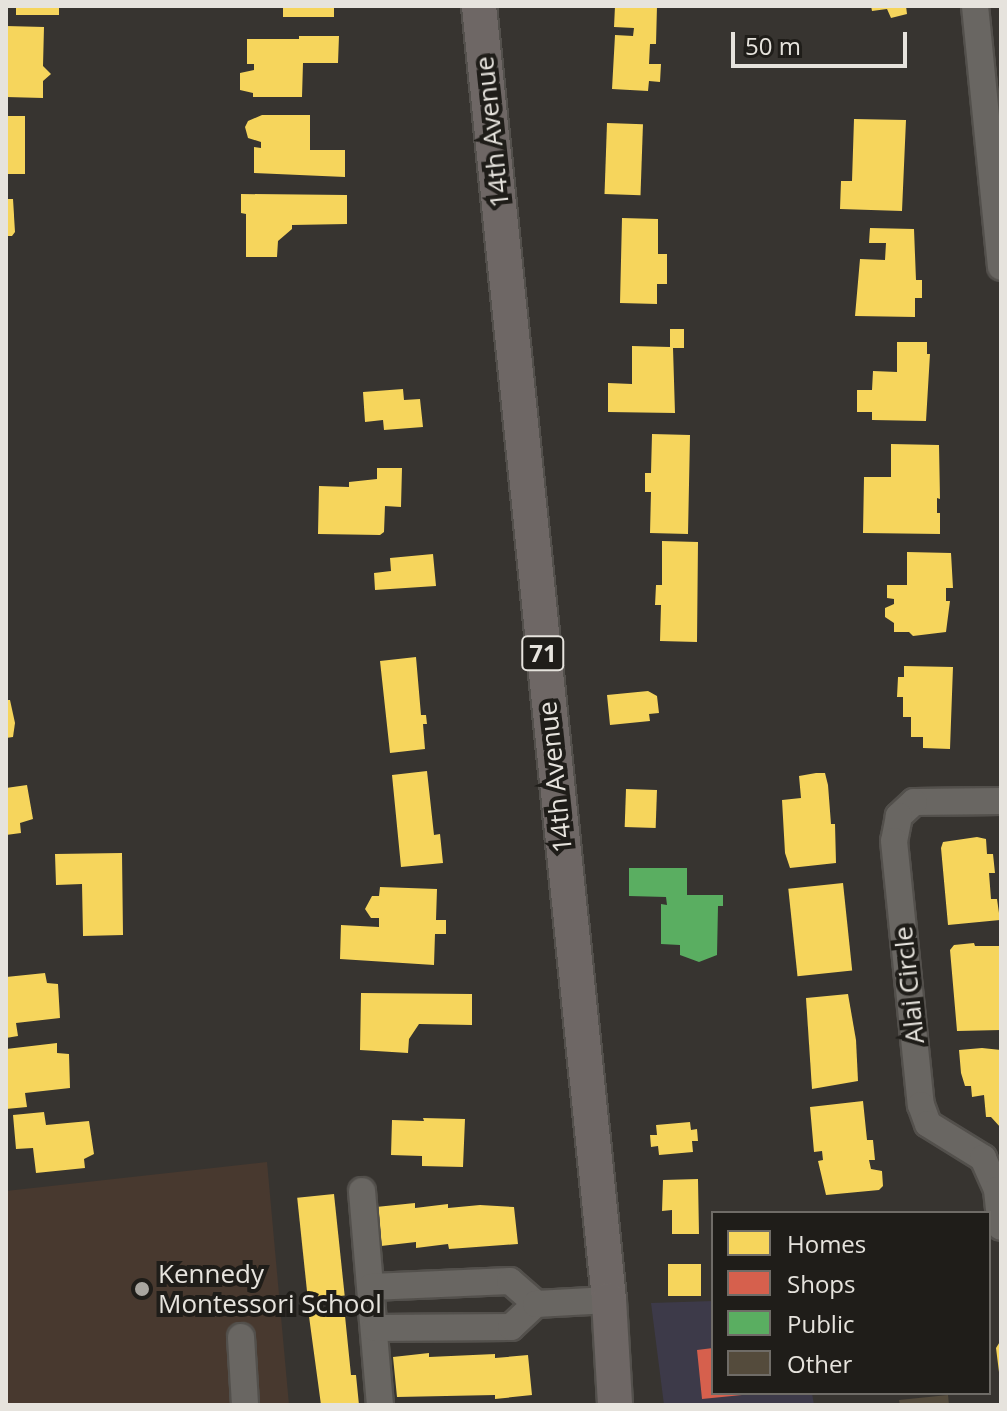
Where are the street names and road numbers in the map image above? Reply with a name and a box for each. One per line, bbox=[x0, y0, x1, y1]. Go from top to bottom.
street label: 14th Avenue bbox=[469, 55, 515, 209]
road number: 71 bbox=[521, 633, 565, 673]
street label: 14th Avenue bbox=[532, 700, 578, 854]
street label: Alai Circle bbox=[887, 925, 931, 1045]

